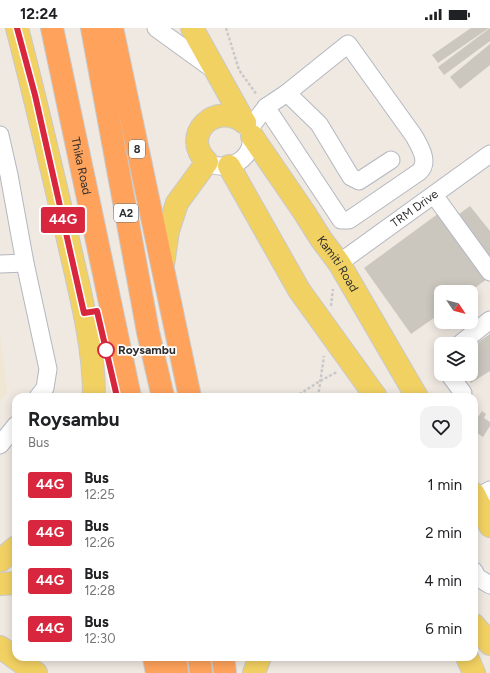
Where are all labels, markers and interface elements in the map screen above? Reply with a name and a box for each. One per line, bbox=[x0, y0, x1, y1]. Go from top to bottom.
text: 12:24 bbox=[20, 5, 58, 23]
street label: Thika Road bbox=[68, 136, 94, 196]
road number: 8 bbox=[129, 140, 145, 158]
street label: TRM Drive bbox=[388, 187, 441, 230]
road number: A2 bbox=[114, 204, 138, 222]
line badge: 44G bbox=[40, 207, 86, 233]
text: 44G bbox=[49, 211, 77, 228]
street label: Kamiti Road bbox=[314, 233, 361, 294]
north arrow bbox=[434, 285, 478, 329]
map controls bbox=[434, 285, 478, 381]
button: layers bbox=[434, 337, 478, 381]
marker: Roysambu bbox=[97, 341, 115, 359]
place label: Roysambu bbox=[118, 343, 176, 357]
button: heart bbox=[420, 406, 462, 448]
text: Roysambu bbox=[28, 408, 120, 431]
text: Bus bbox=[28, 435, 49, 450]
text: Bus bbox=[84, 469, 109, 487]
text: 44G bbox=[36, 476, 64, 493]
text: 1 min bbox=[427, 476, 462, 494]
text: 12:25 bbox=[84, 487, 115, 502]
text: Bus bbox=[84, 517, 109, 535]
text: 44G bbox=[36, 524, 64, 541]
text: 2 min bbox=[425, 524, 462, 542]
text: 12:26 bbox=[84, 535, 115, 550]
text: Bus bbox=[84, 565, 109, 583]
text: 44G bbox=[36, 572, 64, 589]
text: 4 min bbox=[424, 572, 462, 590]
text: 12:28 bbox=[84, 583, 115, 598]
text: Bus bbox=[84, 613, 109, 631]
text: 44G bbox=[36, 620, 64, 637]
text: 6 min bbox=[425, 620, 462, 638]
text: 12:30 bbox=[84, 631, 115, 646]

